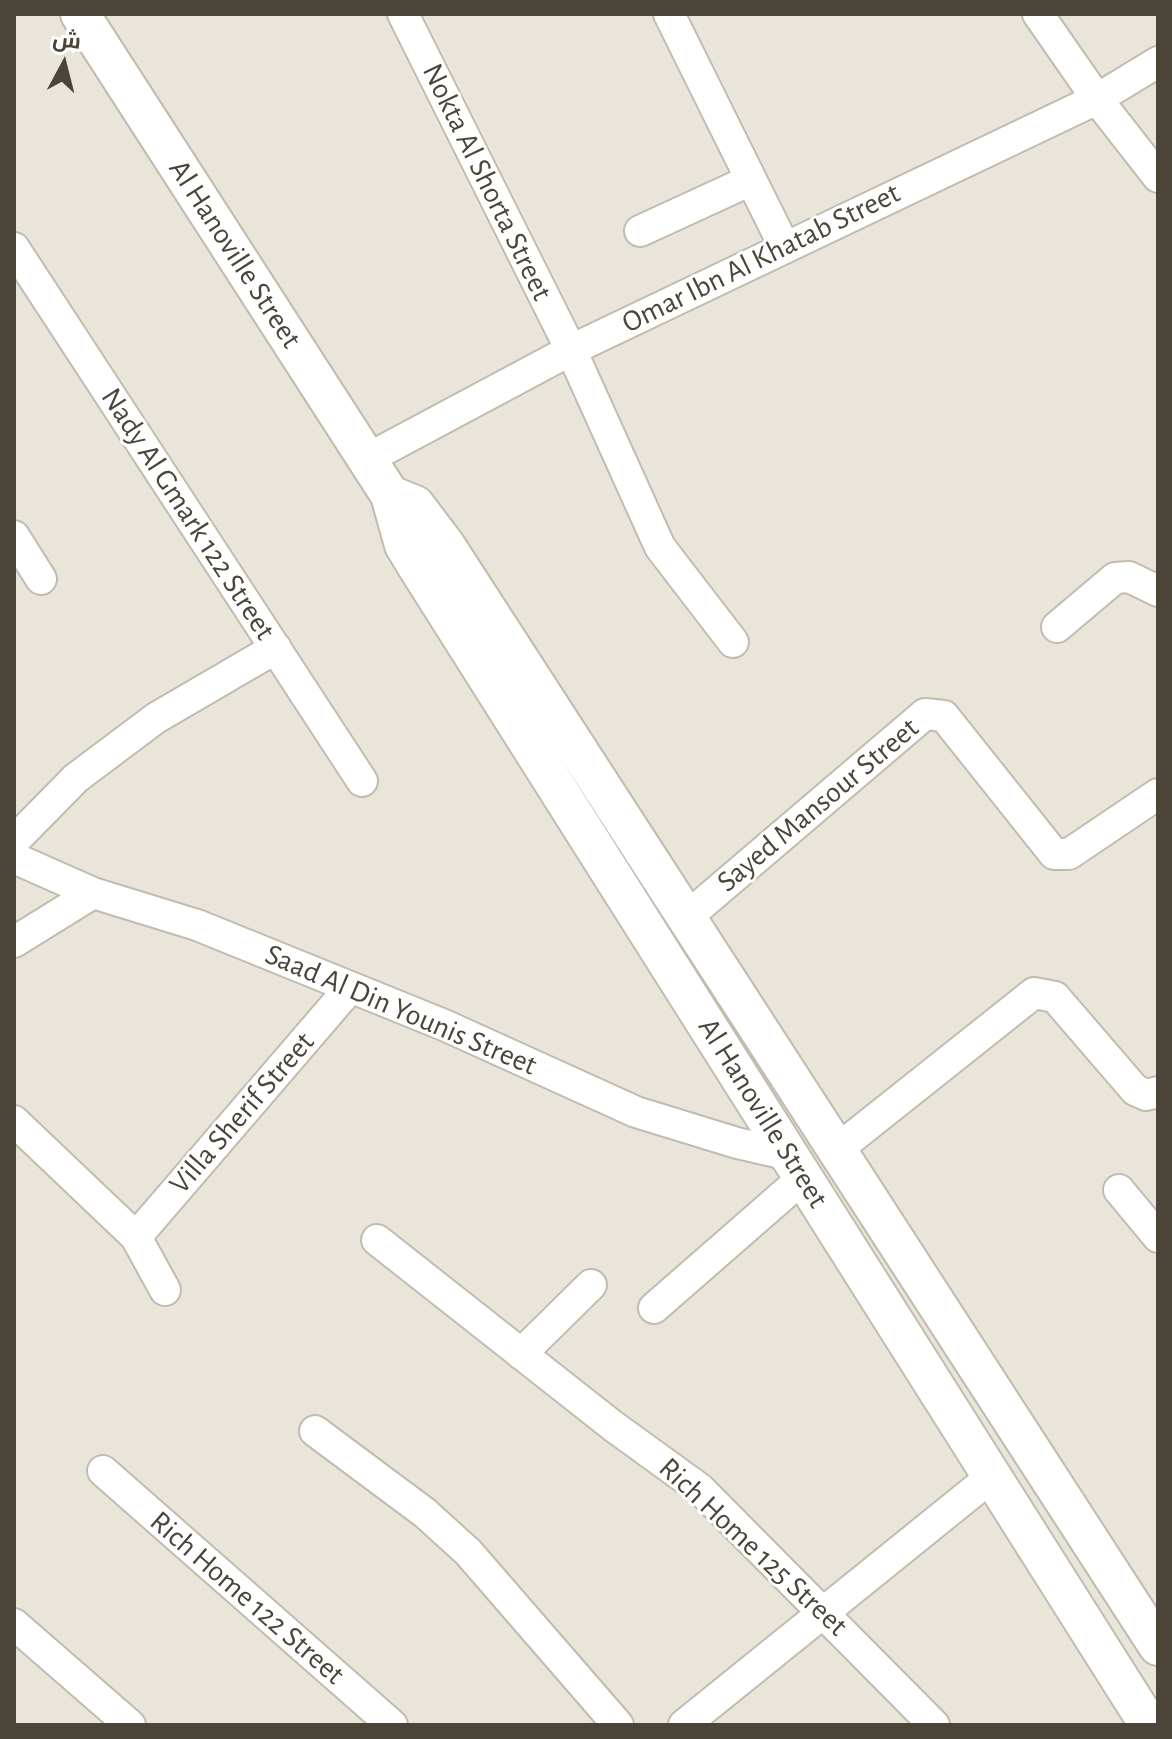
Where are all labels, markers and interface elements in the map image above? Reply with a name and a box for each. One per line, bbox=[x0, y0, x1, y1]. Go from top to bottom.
north arrow bbox=[24, 24, 104, 104]
text: ش bbox=[52, 28, 82, 53]
street label: Nokta Al Shorta Street bbox=[414, 58, 560, 306]
street label: Al Hanoville Street bbox=[161, 153, 309, 355]
street label: Omar Ibn Al Khatab Street bbox=[616, 175, 906, 341]
street label: Nady Al Gmark 122 Street bbox=[93, 381, 283, 647]
street label: Sayed Mansour Street bbox=[710, 710, 926, 900]
street label: Saad Al Din Younis Street bbox=[260, 936, 542, 1084]
street label: Al Hanoville Street bbox=[690, 1011, 836, 1215]
street label: Villa Sherif Street bbox=[162, 1025, 322, 1201]
street label: Rich Home 125 Street bbox=[651, 1450, 855, 1644]
street label: Rich Home 122 Street bbox=[142, 1504, 352, 1692]

